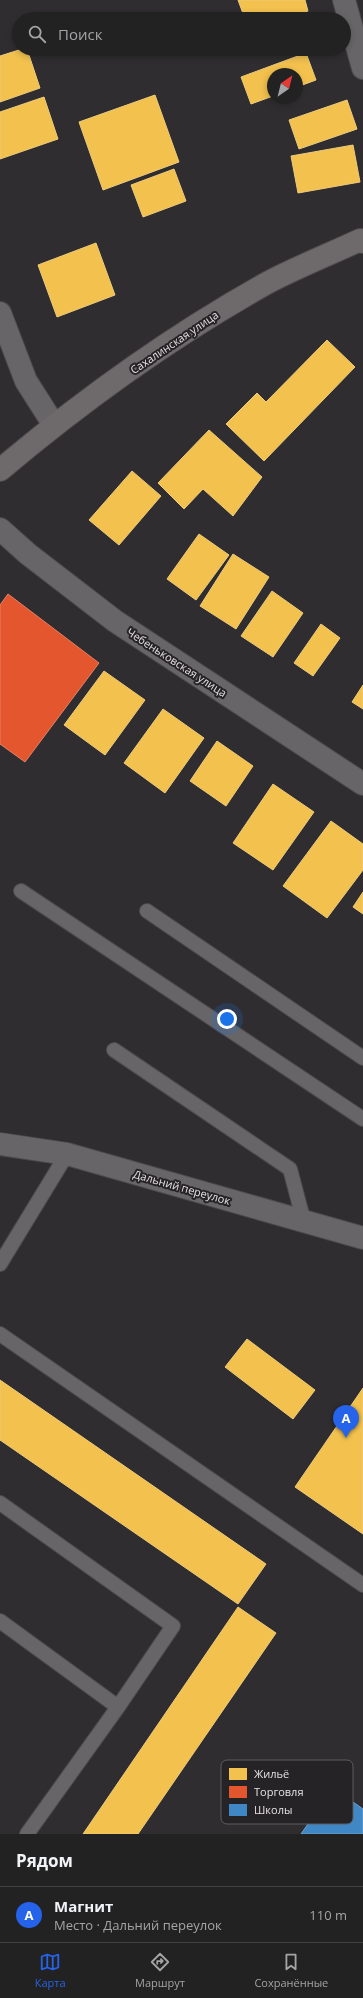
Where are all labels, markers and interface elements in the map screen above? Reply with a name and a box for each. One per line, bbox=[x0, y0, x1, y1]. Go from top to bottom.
search box bbox=[12, 12, 351, 56]
icon: search bbox=[26, 23, 48, 45]
text: Поиск bbox=[58, 24, 102, 44]
north arrow bbox=[267, 68, 303, 104]
street label: Сахалинская улица bbox=[127, 307, 221, 377]
street label: Чебеньковская улица bbox=[124, 624, 230, 700]
your location bbox=[217, 1009, 237, 1029]
street label: Дальний переулок bbox=[132, 1166, 233, 1208]
pin: A bbox=[333, 1405, 359, 1438]
legend bbox=[221, 1760, 353, 1824]
text: Жильё bbox=[254, 1766, 289, 1781]
text: Торговля bbox=[254, 1784, 303, 1799]
text: Школы bbox=[254, 1802, 292, 1817]
text: Рядом bbox=[16, 1849, 73, 1872]
text: Магнит bbox=[54, 1896, 113, 1916]
text: A bbox=[25, 1906, 33, 1924]
text: 110 m bbox=[309, 1906, 347, 1924]
text: Место · Дальний переулок bbox=[54, 1916, 222, 1934]
tab: Карта bbox=[35, 1951, 66, 1990]
tab: Маршрут bbox=[135, 1951, 185, 1990]
tab: Сохранённые bbox=[254, 1951, 328, 1990]

